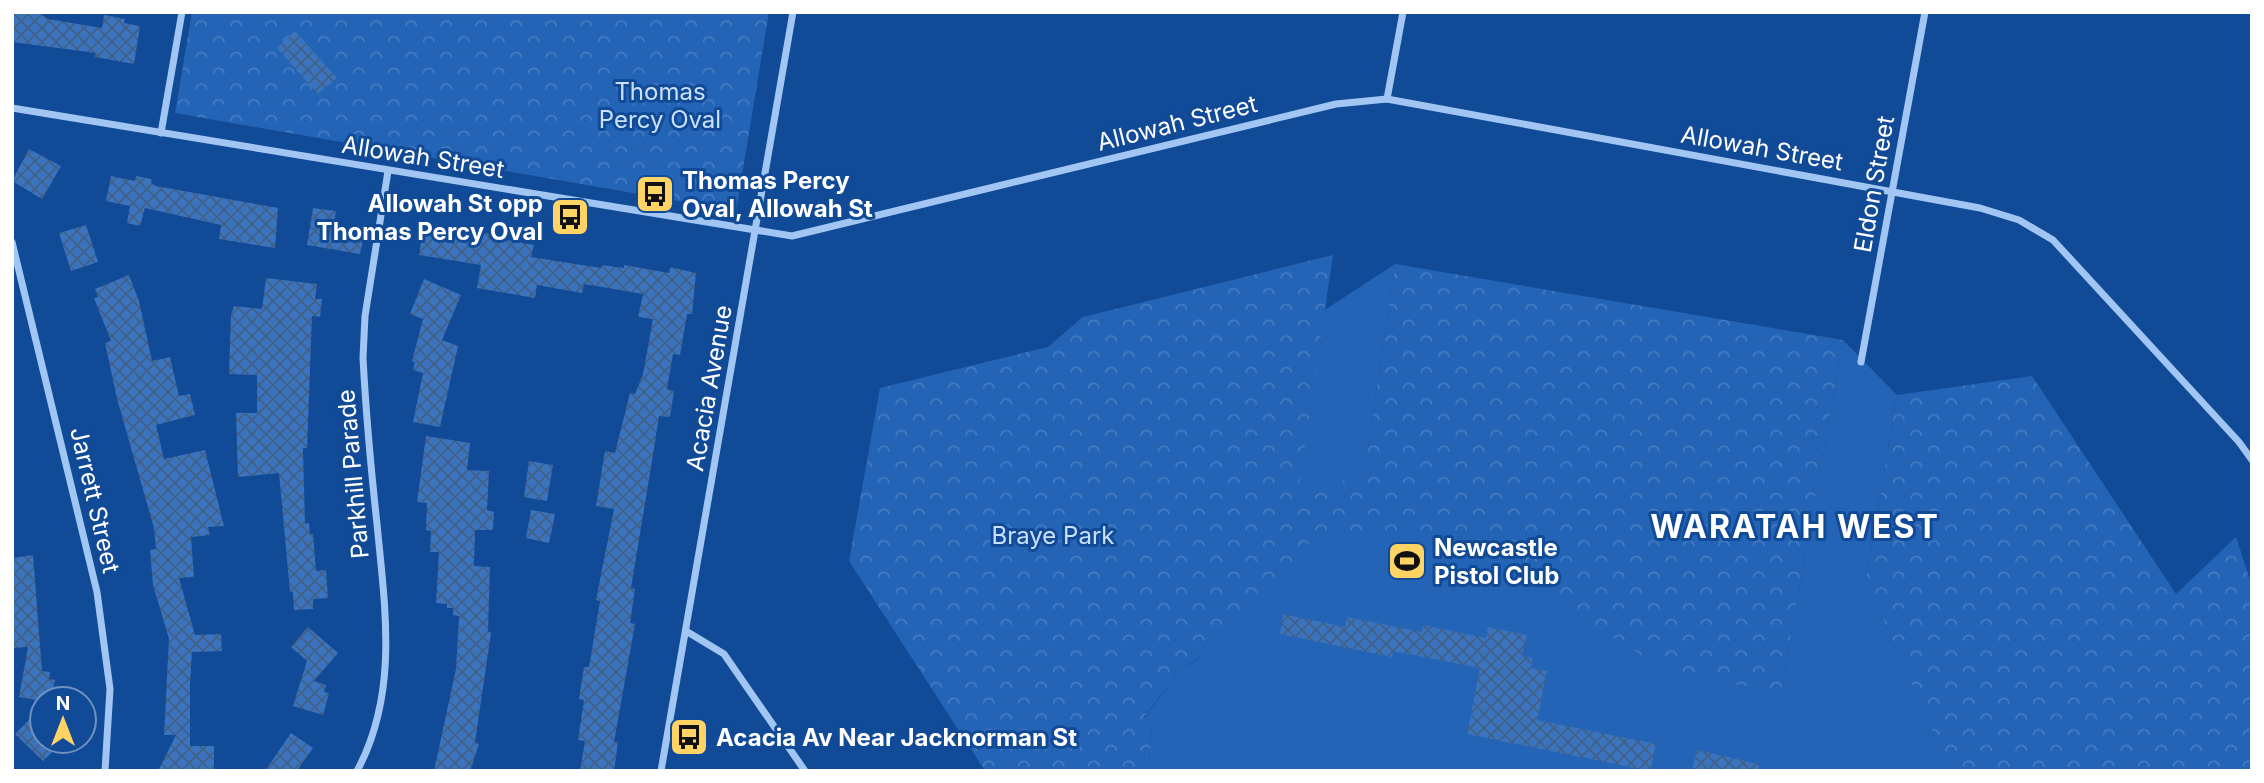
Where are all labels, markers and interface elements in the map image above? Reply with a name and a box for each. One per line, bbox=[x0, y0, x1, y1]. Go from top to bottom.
park label: Thomas Percy Oval bbox=[599, 77, 721, 134]
street label: Allowah Street bbox=[1094, 89, 1260, 157]
street label: Eldon Street bbox=[1848, 113, 1900, 254]
street label: Allowah Street bbox=[1679, 119, 1845, 177]
street label: Allowah Street bbox=[340, 130, 506, 184]
place label: Thomas Percy Oval, Allowah St bbox=[682, 166, 873, 223]
bus stop icon: Thomas Percy Oval, Allowah St bbox=[634, 173, 676, 215]
place label: Allowah St opp Thomas Percy Oval bbox=[317, 189, 543, 246]
bus stop icon: Allowah St opp Thomas Percy Oval bbox=[549, 196, 591, 238]
street label: Acacia Avenue bbox=[680, 303, 738, 473]
street label: Parkhill Parade bbox=[331, 388, 375, 560]
street label: Jarrett Street bbox=[64, 424, 126, 576]
district label: WARATAH WEST bbox=[1650, 507, 1940, 546]
park label: Braye Park bbox=[991, 521, 1115, 550]
place label: Newcastle Pistol Club bbox=[1434, 533, 1559, 590]
sports icon: Newcastle Pistol Club bbox=[1386, 540, 1428, 582]
north arrow bbox=[28, 685, 98, 755]
text: N bbox=[56, 692, 70, 715]
bus stop icon: Acacia Av Near Jacknorman St bbox=[668, 716, 710, 758]
place label: Acacia Av Near Jacknorman St bbox=[716, 723, 1077, 752]

